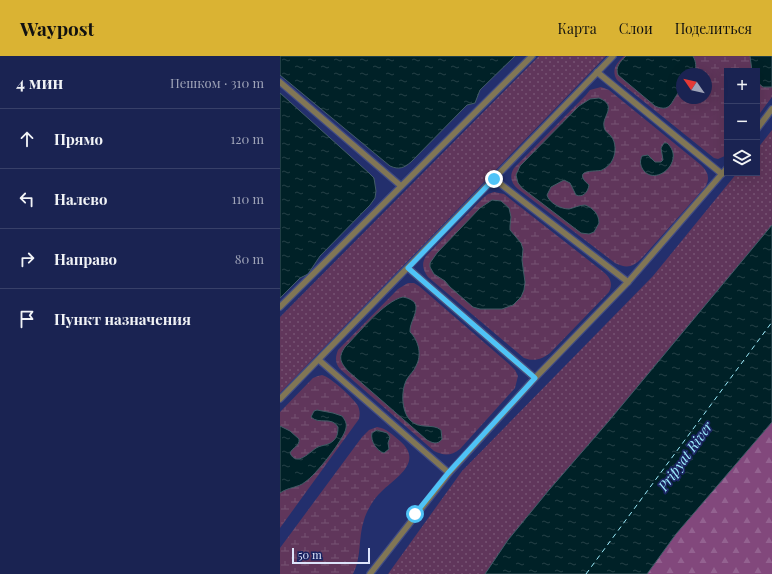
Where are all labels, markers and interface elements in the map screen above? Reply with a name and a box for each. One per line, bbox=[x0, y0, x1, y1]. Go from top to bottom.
text: Waypost bbox=[20, 15, 94, 41]
text: Карта bbox=[557, 19, 597, 38]
text: Слои bbox=[619, 19, 653, 38]
text: Поделиться bbox=[675, 19, 752, 38]
north arrow bbox=[676, 68, 712, 104]
map controls bbox=[724, 68, 760, 176]
button: + bbox=[724, 68, 760, 104]
text: 4 мин bbox=[16, 71, 63, 93]
text: Пешком · 310 m bbox=[170, 74, 264, 91]
button: − bbox=[724, 104, 760, 140]
icon: ahead bbox=[16, 128, 38, 150]
text: Прямо bbox=[54, 129, 103, 149]
text: 120 m bbox=[230, 130, 264, 147]
button: layers bbox=[724, 140, 760, 176]
route end bbox=[485, 170, 503, 188]
icon: left bbox=[16, 188, 38, 210]
text: Налево bbox=[54, 189, 107, 209]
text: 110 m bbox=[232, 190, 264, 207]
icon: right bbox=[16, 248, 38, 270]
text: Направо bbox=[54, 249, 117, 269]
text: 80 m bbox=[235, 250, 264, 267]
icon: arrive bbox=[16, 308, 38, 330]
text: Пункт назначения bbox=[54, 309, 191, 329]
water label: Pripyat River bbox=[653, 417, 717, 495]
route start bbox=[406, 505, 424, 523]
scale bar bbox=[292, 546, 370, 565]
text: 50 m bbox=[298, 547, 322, 562]

